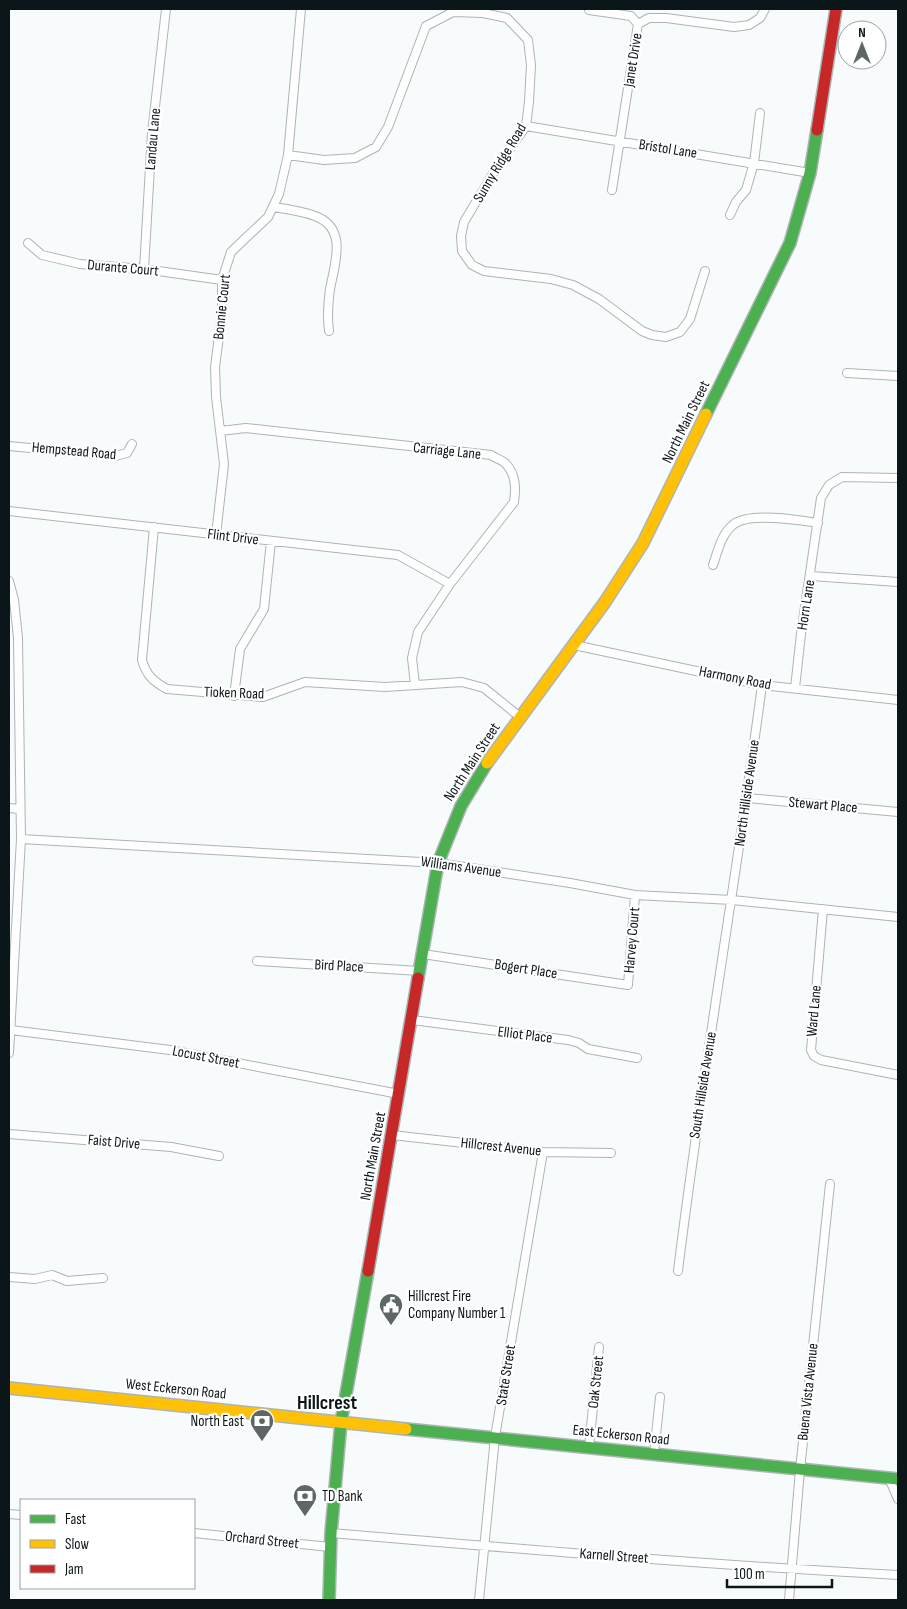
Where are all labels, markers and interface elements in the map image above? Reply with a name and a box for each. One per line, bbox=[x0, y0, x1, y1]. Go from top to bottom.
north arrow bbox=[837, 20, 887, 70]
text: N bbox=[858, 24, 866, 41]
street label: Janet Drive bbox=[619, 32, 647, 89]
street label: Landau Lane bbox=[141, 107, 165, 171]
street label: Sunny Ridge Road bbox=[469, 120, 531, 206]
street label: Bristol Lane bbox=[637, 135, 699, 163]
street label: Durante Court bbox=[87, 255, 160, 281]
street label: Bonnie Court bbox=[209, 273, 235, 341]
street label: North Main Street bbox=[658, 377, 714, 466]
street label: Hempstead Road bbox=[31, 438, 117, 464]
street label: Carriage Lane bbox=[412, 438, 482, 464]
street label: Flint Drive bbox=[206, 524, 260, 550]
street label: Horn Lane bbox=[793, 578, 819, 632]
street label: Harmony Road bbox=[697, 662, 773, 694]
street label: Tioken Road bbox=[203, 682, 265, 704]
street label: North Main Street bbox=[440, 719, 505, 805]
street label: North Hillside Avenue bbox=[730, 739, 764, 847]
street label: Stewart Place bbox=[788, 793, 858, 817]
street label: Williams Avenue bbox=[420, 852, 502, 882]
street label: Harvey Court bbox=[620, 906, 644, 974]
street label: Bird Place bbox=[314, 955, 364, 977]
street label: Bogert Place bbox=[493, 955, 559, 983]
street label: Ward Lane bbox=[802, 984, 826, 1038]
street label: Elliot Place bbox=[497, 1022, 553, 1048]
street label: South Hillside Avenue bbox=[685, 1030, 721, 1140]
street label: Locust Street bbox=[171, 1041, 242, 1073]
street label: North Main Street bbox=[356, 1110, 390, 1202]
street label: Faist Drive bbox=[87, 1130, 141, 1154]
street label: Hillcrest Avenue bbox=[460, 1133, 542, 1161]
place label: Hillcrest Fire Company Number 1 bbox=[408, 1287, 506, 1323]
public building icon: Hillcrest Fire Company Number 1 bbox=[378, 1292, 404, 1326]
street label: Buena Vista Avenue bbox=[793, 1342, 823, 1442]
street label: State Street bbox=[492, 1343, 520, 1407]
street label: Oak Street bbox=[584, 1354, 608, 1409]
street label: West Eckerson Road bbox=[125, 1374, 227, 1404]
district label: Hillcrest bbox=[297, 1391, 357, 1415]
bank icon: North East bbox=[249, 1408, 275, 1442]
place label: North East bbox=[191, 1412, 244, 1431]
street label: East Eckerson Road bbox=[572, 1420, 670, 1450]
bank icon: TD Bank bbox=[292, 1483, 318, 1517]
place label: TD Bank bbox=[322, 1487, 363, 1506]
legend bbox=[20, 1499, 195, 1589]
text: Fast bbox=[65, 1510, 87, 1529]
street label: Orchard Street bbox=[224, 1527, 300, 1553]
text: Slow bbox=[65, 1535, 89, 1554]
street label: Karnell Street bbox=[579, 1544, 649, 1568]
scale bar bbox=[727, 1556, 832, 1588]
text: Jam bbox=[64, 1560, 83, 1579]
text: 100 m bbox=[734, 1565, 765, 1584]

